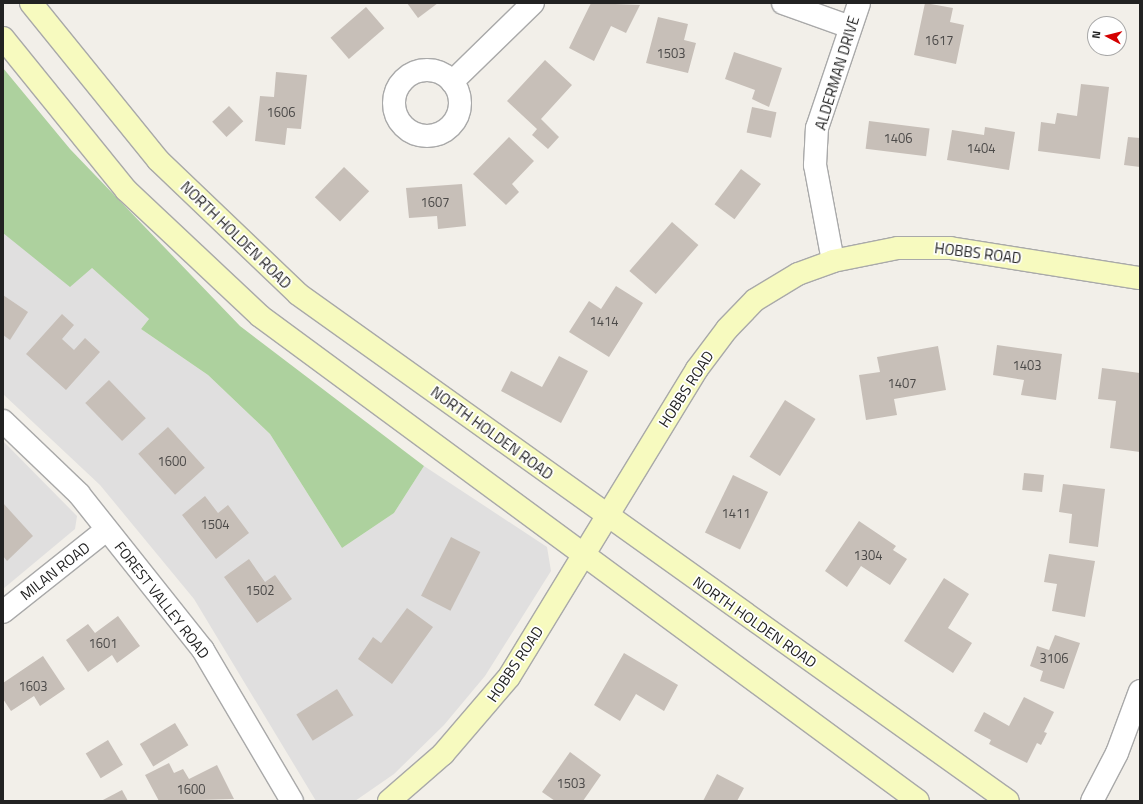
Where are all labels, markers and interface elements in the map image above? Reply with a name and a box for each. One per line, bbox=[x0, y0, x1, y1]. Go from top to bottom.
street label: ALDERMAN DRIVE bbox=[811, 14, 863, 132]
north arrow bbox=[1087, 16, 1127, 56]
text: N bbox=[1088, 30, 1104, 39]
house number: 1617 bbox=[924, 32, 954, 48]
house number: 1503 bbox=[656, 45, 686, 61]
house number: 1606 bbox=[266, 104, 296, 120]
house number: 1406 bbox=[883, 130, 913, 146]
house number: 1404 bbox=[966, 140, 996, 156]
street label: NORTH HOLDEN ROAD bbox=[177, 178, 295, 292]
house number: 1607 bbox=[420, 194, 450, 210]
street label: HOBBS ROAD bbox=[933, 239, 1023, 267]
house number: 1414 bbox=[589, 313, 619, 329]
street label: HOBBS ROAD bbox=[655, 347, 717, 431]
house number: 1403 bbox=[1012, 357, 1042, 373]
house number: 1407 bbox=[887, 375, 917, 391]
street label: NORTH HOLDEN ROAD bbox=[427, 383, 557, 483]
house number: 1600 bbox=[157, 453, 187, 469]
house number: 1411 bbox=[721, 505, 751, 521]
house number: 1504 bbox=[200, 516, 230, 532]
street label: MILAN ROAD bbox=[17, 538, 93, 604]
street label: FOREST VALLEY ROAD bbox=[111, 538, 213, 662]
house number: 1304 bbox=[853, 547, 883, 563]
street label: NORTH HOLDEN ROAD bbox=[690, 573, 820, 671]
house number: 1502 bbox=[245, 582, 275, 598]
street label: HOBBS ROAD bbox=[483, 623, 547, 705]
house number: 1601 bbox=[88, 635, 118, 651]
house number: 3106 bbox=[1039, 650, 1069, 666]
house number: 1603 bbox=[18, 678, 48, 694]
house number: 1503 bbox=[556, 775, 586, 791]
house number: 1600 bbox=[176, 781, 206, 797]

